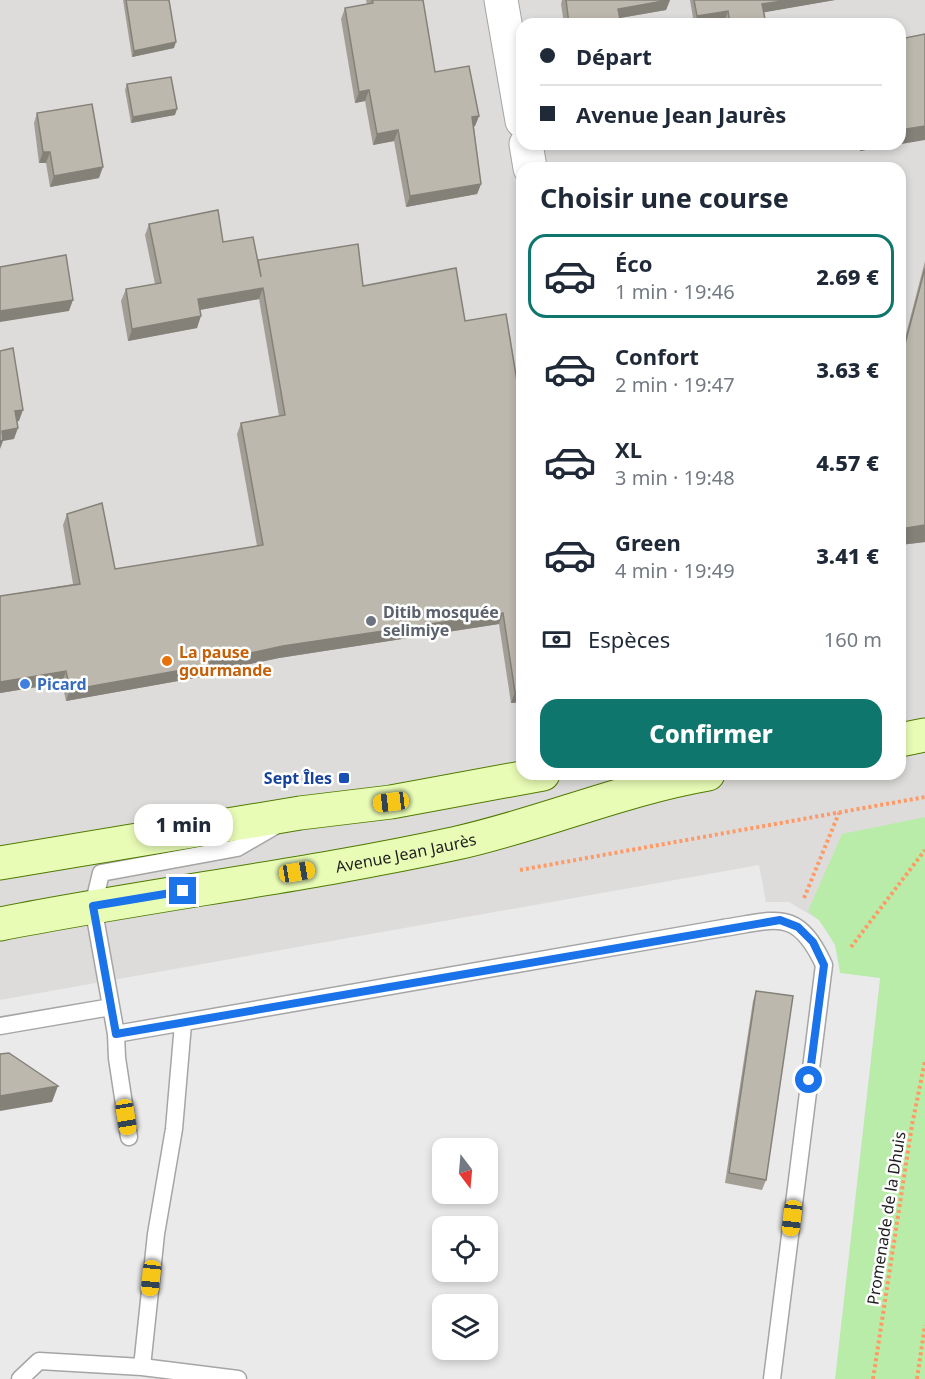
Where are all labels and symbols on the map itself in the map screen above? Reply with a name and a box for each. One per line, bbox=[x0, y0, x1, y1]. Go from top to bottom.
place label: Ditib mosquée selimiye bbox=[383, 601, 499, 641]
marker: Ditib mosquée selimiye bbox=[364, 614, 378, 628]
place label: La pause gourmande bbox=[179, 641, 272, 681]
marker: La pause gourmande bbox=[160, 654, 174, 668]
place label: Picard bbox=[37, 673, 87, 695]
marker: Picard bbox=[18, 677, 32, 691]
place label: Sept Îles bbox=[264, 767, 332, 789]
marker: Sept Îles bbox=[337, 771, 351, 785]
car bbox=[372, 791, 410, 813]
callout: 1 min bbox=[134, 804, 232, 846]
street label: Avenue Jean Jaurès bbox=[334, 828, 478, 878]
car bbox=[278, 860, 316, 884]
route end bbox=[169, 877, 196, 904]
route start bbox=[795, 1066, 822, 1093]
car bbox=[114, 1098, 138, 1136]
street label: Promenade de la Dhuis bbox=[861, 1130, 911, 1306]
north arrow bbox=[432, 1138, 498, 1204]
car bbox=[781, 1199, 803, 1237]
car bbox=[140, 1259, 162, 1297]

